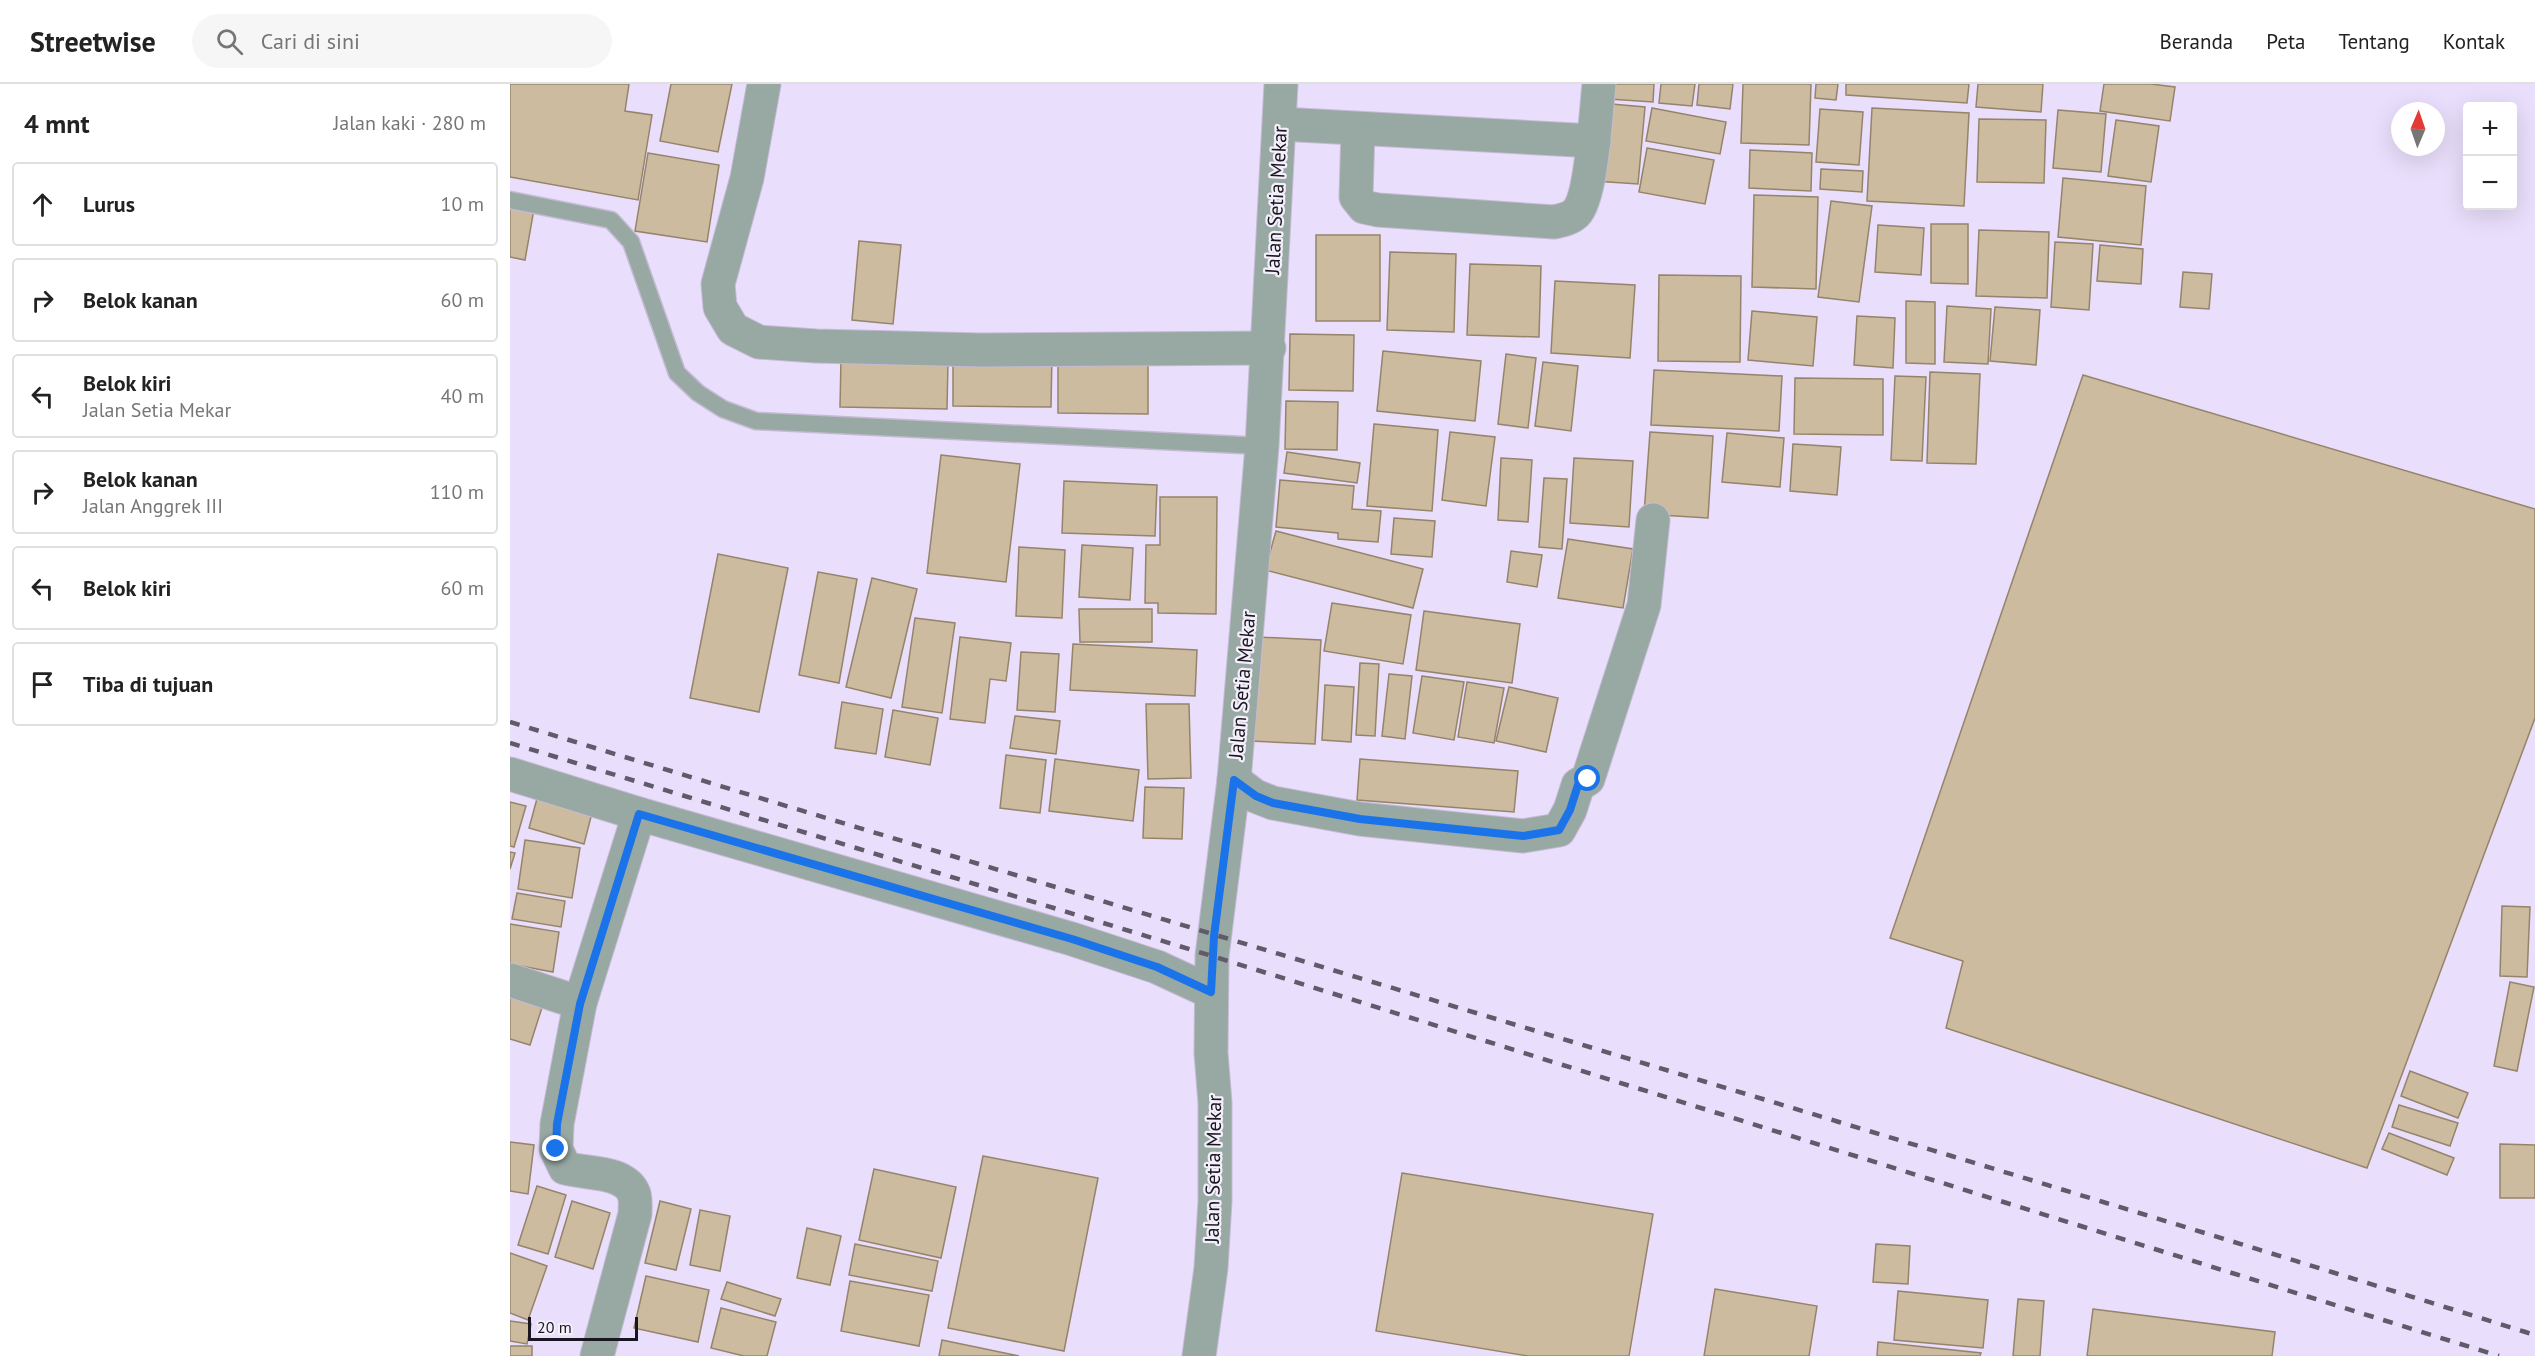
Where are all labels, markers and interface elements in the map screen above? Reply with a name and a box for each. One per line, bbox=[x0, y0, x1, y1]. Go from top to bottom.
search box bbox=[192, 14, 612, 68]
text: Streetwise bbox=[30, 23, 156, 60]
icon: search bbox=[213, 25, 246, 58]
text: Cari di sini bbox=[261, 27, 360, 55]
text: Beranda bbox=[2160, 28, 2233, 55]
text: Peta bbox=[2266, 28, 2305, 55]
text: Tentang bbox=[2338, 28, 2410, 55]
text: Kontak bbox=[2443, 28, 2505, 55]
north arrow bbox=[2391, 102, 2445, 156]
map controls bbox=[2463, 102, 2517, 210]
button: + bbox=[2463, 102, 2517, 156]
text: 4 mnt bbox=[24, 107, 90, 140]
text: Jalan kaki · 280 m bbox=[333, 110, 486, 136]
street label: Jalan Setia Mekar bbox=[1259, 125, 1293, 276]
button: − bbox=[2463, 156, 2517, 210]
icon: ahead bbox=[26, 188, 59, 221]
text: Lurus bbox=[83, 190, 135, 218]
text: 10 m bbox=[441, 191, 484, 217]
icon: right bbox=[26, 284, 59, 317]
text: Belok kanan bbox=[83, 286, 198, 314]
text: 60 m bbox=[441, 287, 484, 313]
text: Belok kiri bbox=[83, 369, 172, 397]
icon: left bbox=[26, 380, 59, 413]
text: 40 m bbox=[441, 383, 484, 409]
text: Jalan Setia Mekar bbox=[83, 397, 231, 423]
text: Belok kanan bbox=[83, 465, 198, 493]
icon: right bbox=[26, 476, 59, 509]
text: 110 m bbox=[430, 479, 484, 505]
text: Jalan Anggrek III bbox=[83, 493, 223, 519]
icon: left bbox=[26, 572, 59, 605]
text: Belok kiri bbox=[83, 574, 172, 602]
text: 60 m bbox=[441, 575, 484, 601]
street label: Jalan Setia Mekar bbox=[1223, 610, 1261, 761]
icon: arrive bbox=[26, 668, 59, 701]
text: Tiba di tujuan bbox=[83, 670, 213, 698]
route start bbox=[1574, 765, 1600, 791]
street label: Jalan Setia Mekar bbox=[1199, 1094, 1227, 1244]
route end bbox=[542, 1135, 568, 1161]
scale bar bbox=[528, 1314, 638, 1342]
text: 20 m bbox=[537, 1317, 572, 1337]

